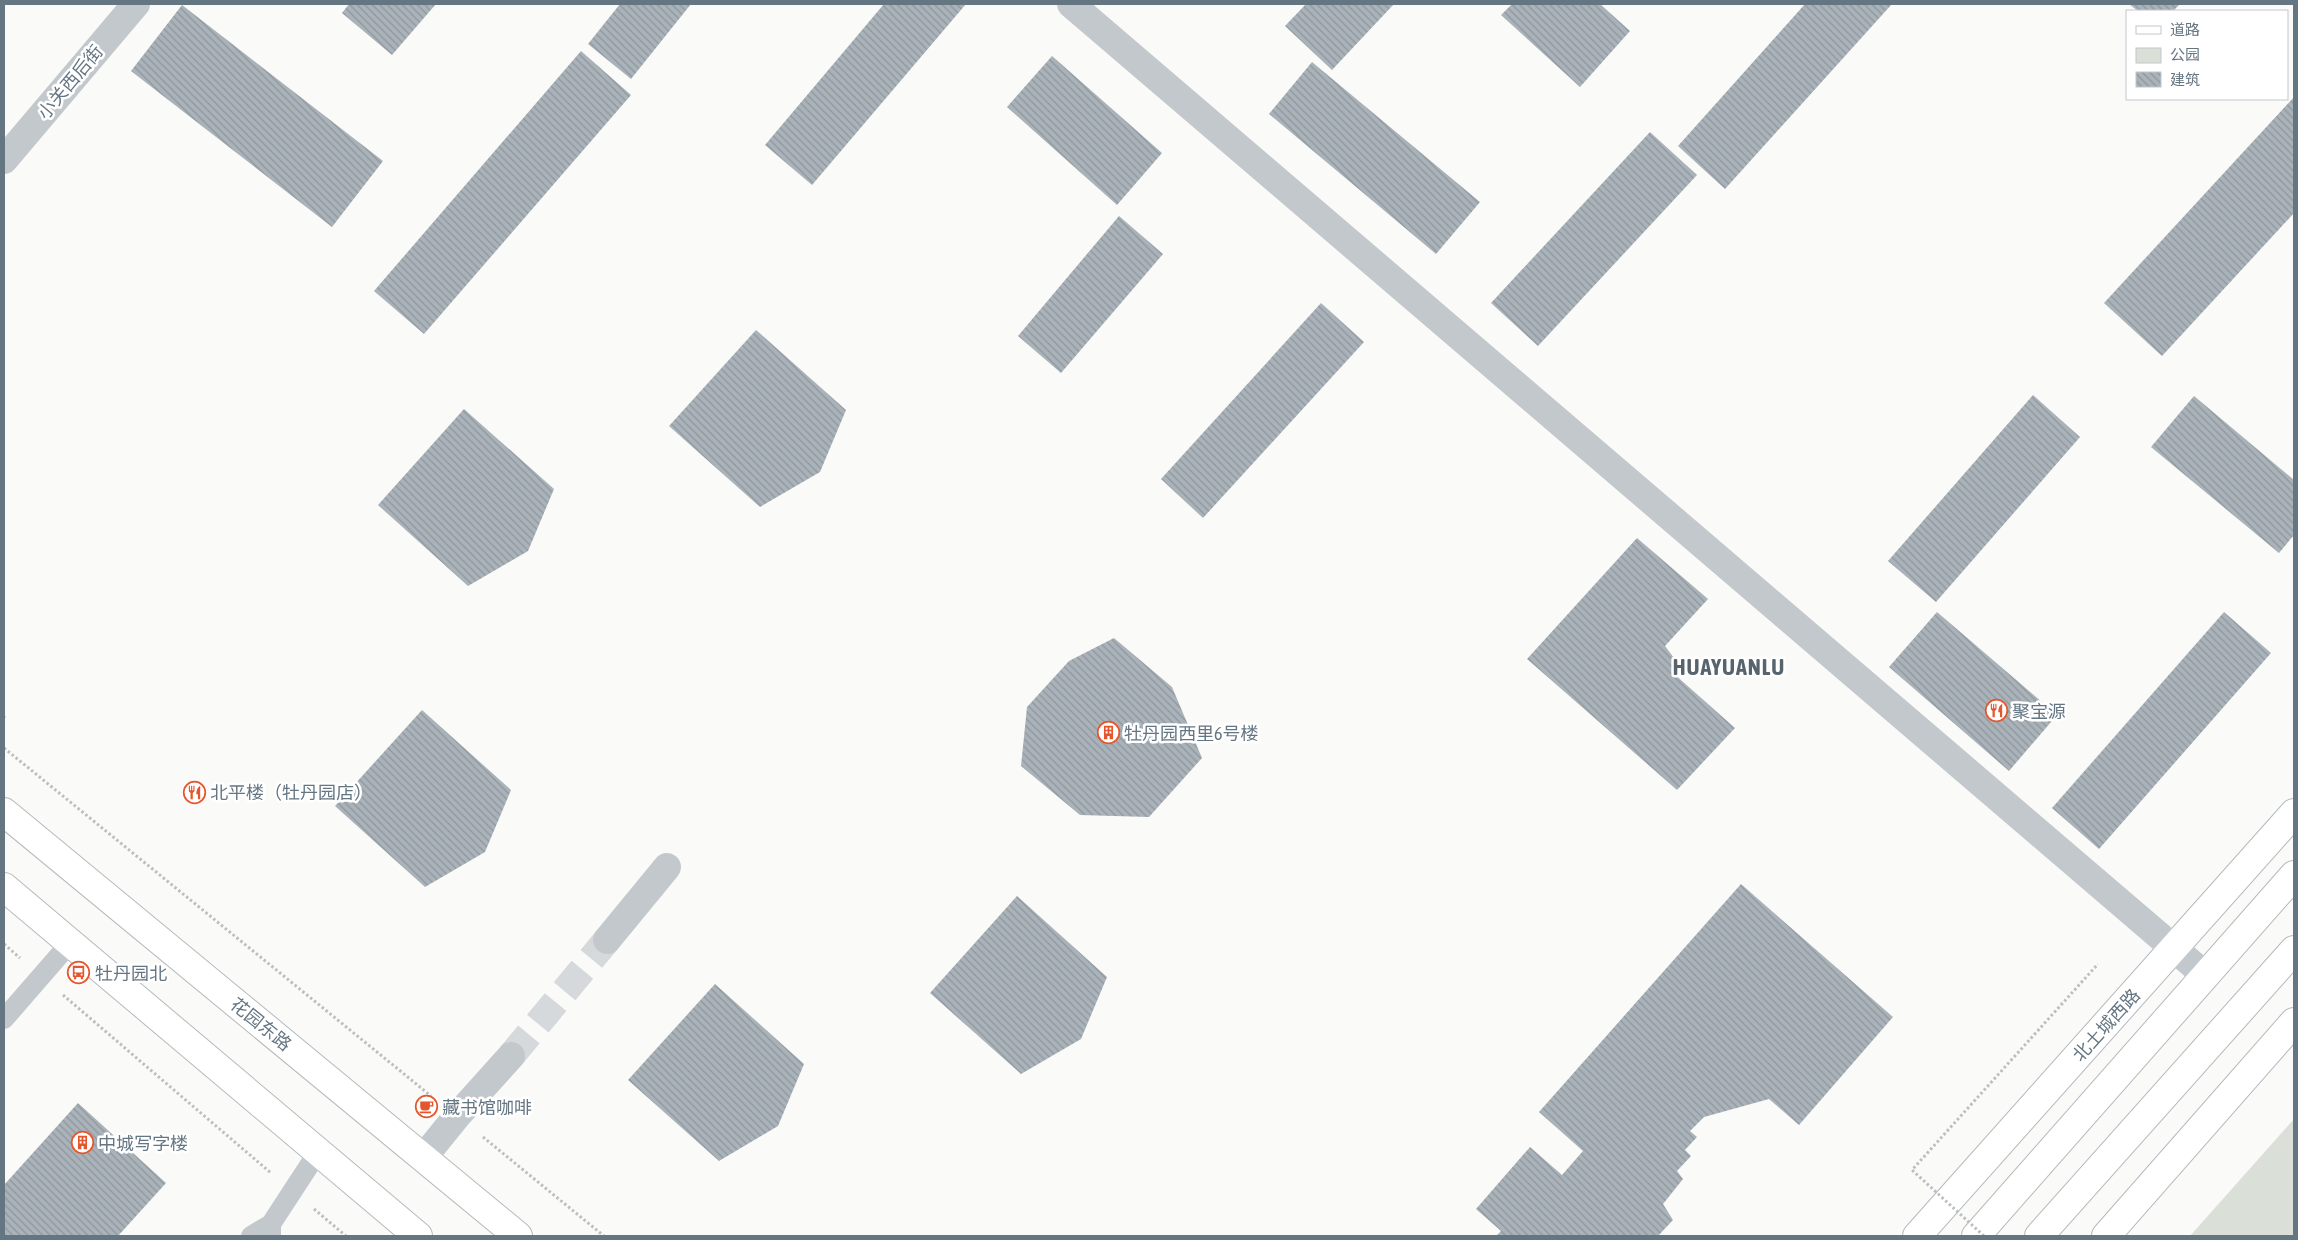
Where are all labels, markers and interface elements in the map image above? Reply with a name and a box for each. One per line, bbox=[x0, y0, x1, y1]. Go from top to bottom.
legend bbox=[2126, 10, 2288, 100]
text: 道路 bbox=[2170, 21, 2200, 38]
street label: 小关西后街 bbox=[33, 41, 107, 123]
text: 公园 bbox=[2170, 46, 2200, 63]
text: 建筑 bbox=[2170, 71, 2200, 88]
district label: HUAYUANLU bbox=[1673, 654, 1785, 680]
restaurant icon: 聚宝源 bbox=[1984, 699, 2008, 723]
place label: 聚宝源 bbox=[2012, 701, 2066, 722]
building icon: 牡丹园西里6号楼 bbox=[1096, 721, 1120, 745]
place label: 牡丹园西里6号楼 bbox=[1124, 723, 1258, 744]
restaurant icon: 北平楼（牡丹园店） bbox=[182, 780, 206, 804]
place label: 北平楼（牡丹园店） bbox=[210, 782, 372, 803]
bus stop icon: 牡丹园北 bbox=[67, 961, 91, 985]
place label: 牡丹园北 bbox=[95, 963, 167, 984]
street label: 北土城西路 bbox=[2068, 985, 2144, 1065]
street label: 花园东路 bbox=[226, 993, 296, 1055]
cafe icon: 藏书馆咖啡 bbox=[414, 1095, 438, 1119]
place label: 藏书馆咖啡 bbox=[442, 1097, 532, 1118]
building icon: 中城写字楼 bbox=[70, 1131, 94, 1155]
place label: 中城写字楼 bbox=[98, 1133, 188, 1154]

